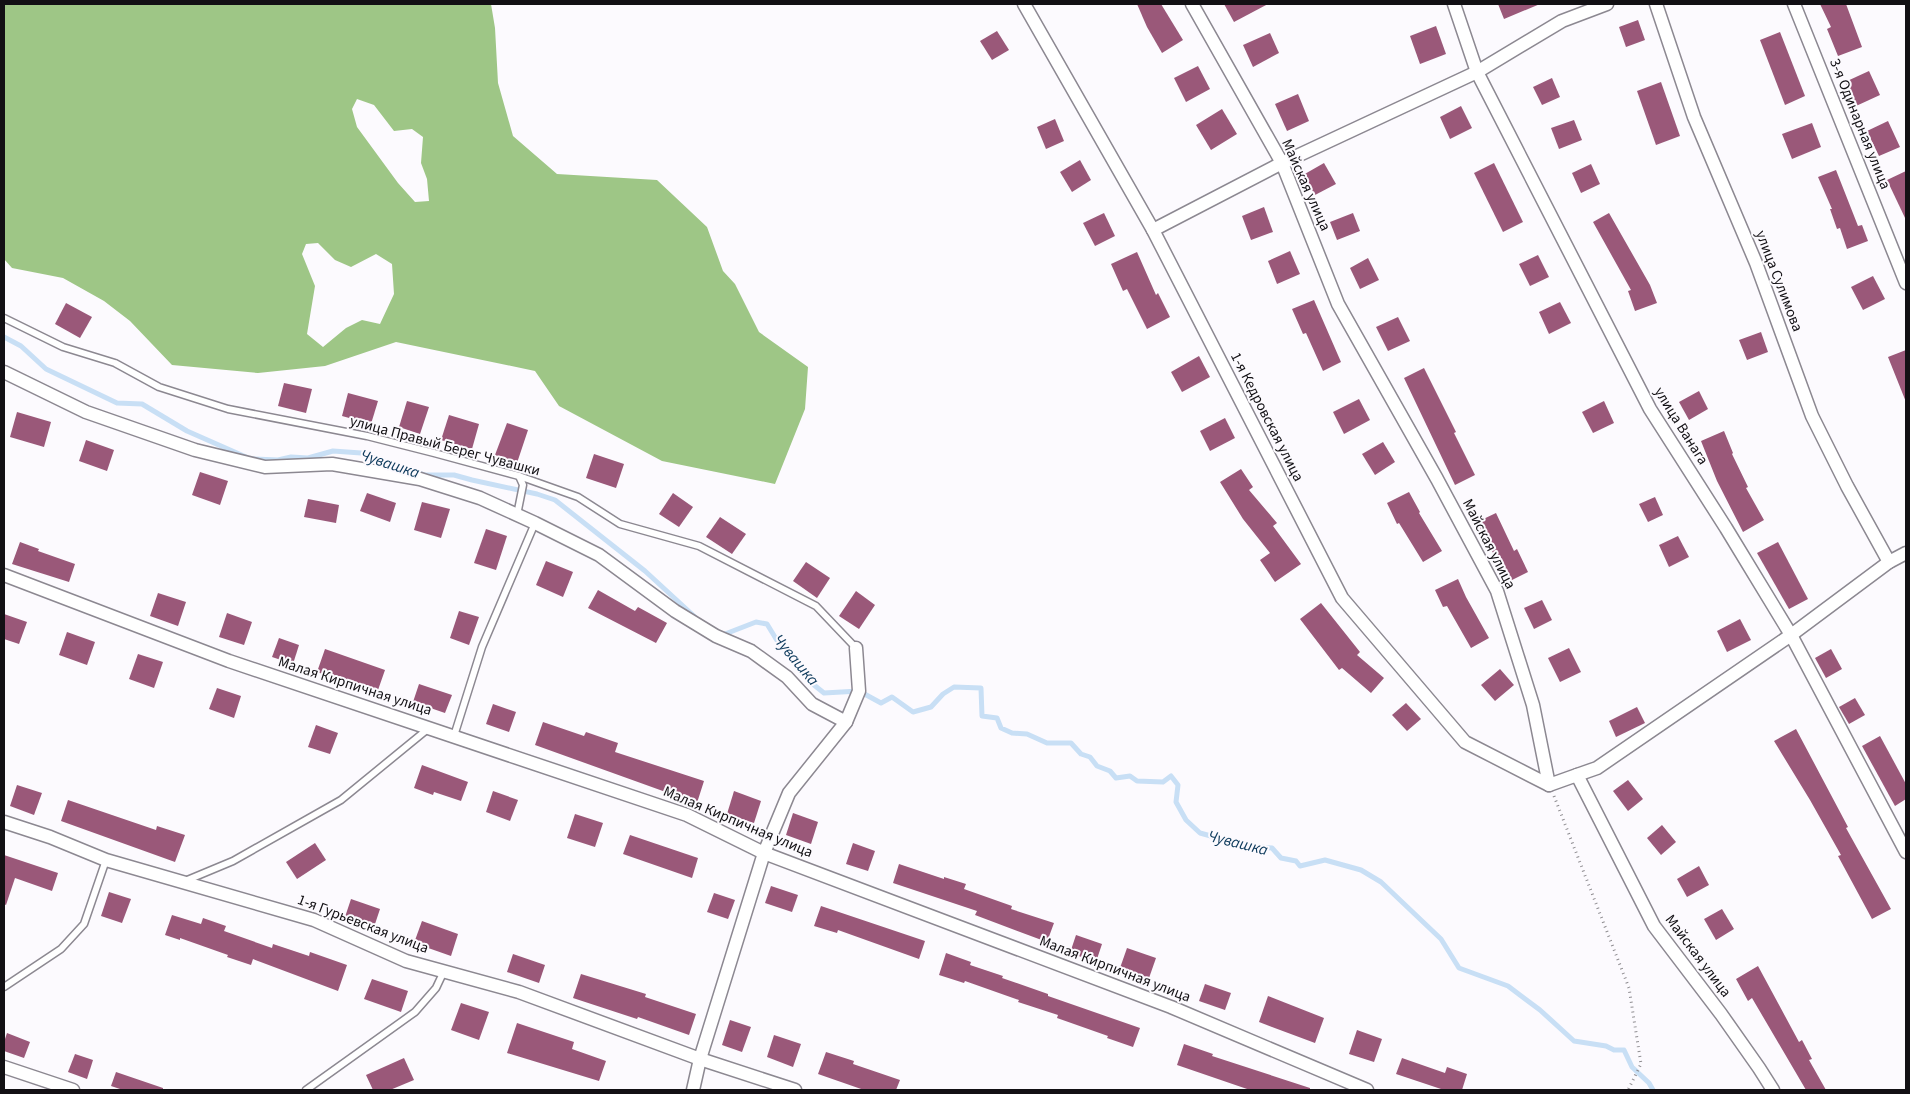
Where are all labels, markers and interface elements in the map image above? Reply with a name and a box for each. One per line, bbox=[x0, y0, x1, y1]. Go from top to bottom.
street label: 3-я Одинарная улица bbox=[1824, 55, 1896, 193]
street label: Майская улица bbox=[1276, 136, 1336, 234]
street label: улица Сулимова bbox=[1750, 227, 1808, 335]
street label: 1-я Кедровская улица bbox=[1225, 349, 1309, 485]
street label: улица Ванага bbox=[1649, 383, 1713, 469]
street label: улица Правый Берег Чувашки bbox=[348, 410, 542, 482]
water label: Чувашка bbox=[358, 444, 423, 484]
street label: Майская улица bbox=[1457, 495, 1521, 593]
water label: Чувашка bbox=[768, 629, 824, 691]
street label: Малая Кирпичная улица bbox=[275, 651, 435, 721]
street label: Малая Кирпичная улица bbox=[660, 781, 816, 863]
water label: Чувашка bbox=[1206, 825, 1271, 861]
street label: 1-я Гурьевская улица bbox=[294, 889, 432, 959]
street label: Майская улица bbox=[1660, 910, 1736, 1002]
street label: Малая Кирпичная улица bbox=[1036, 930, 1194, 1008]

